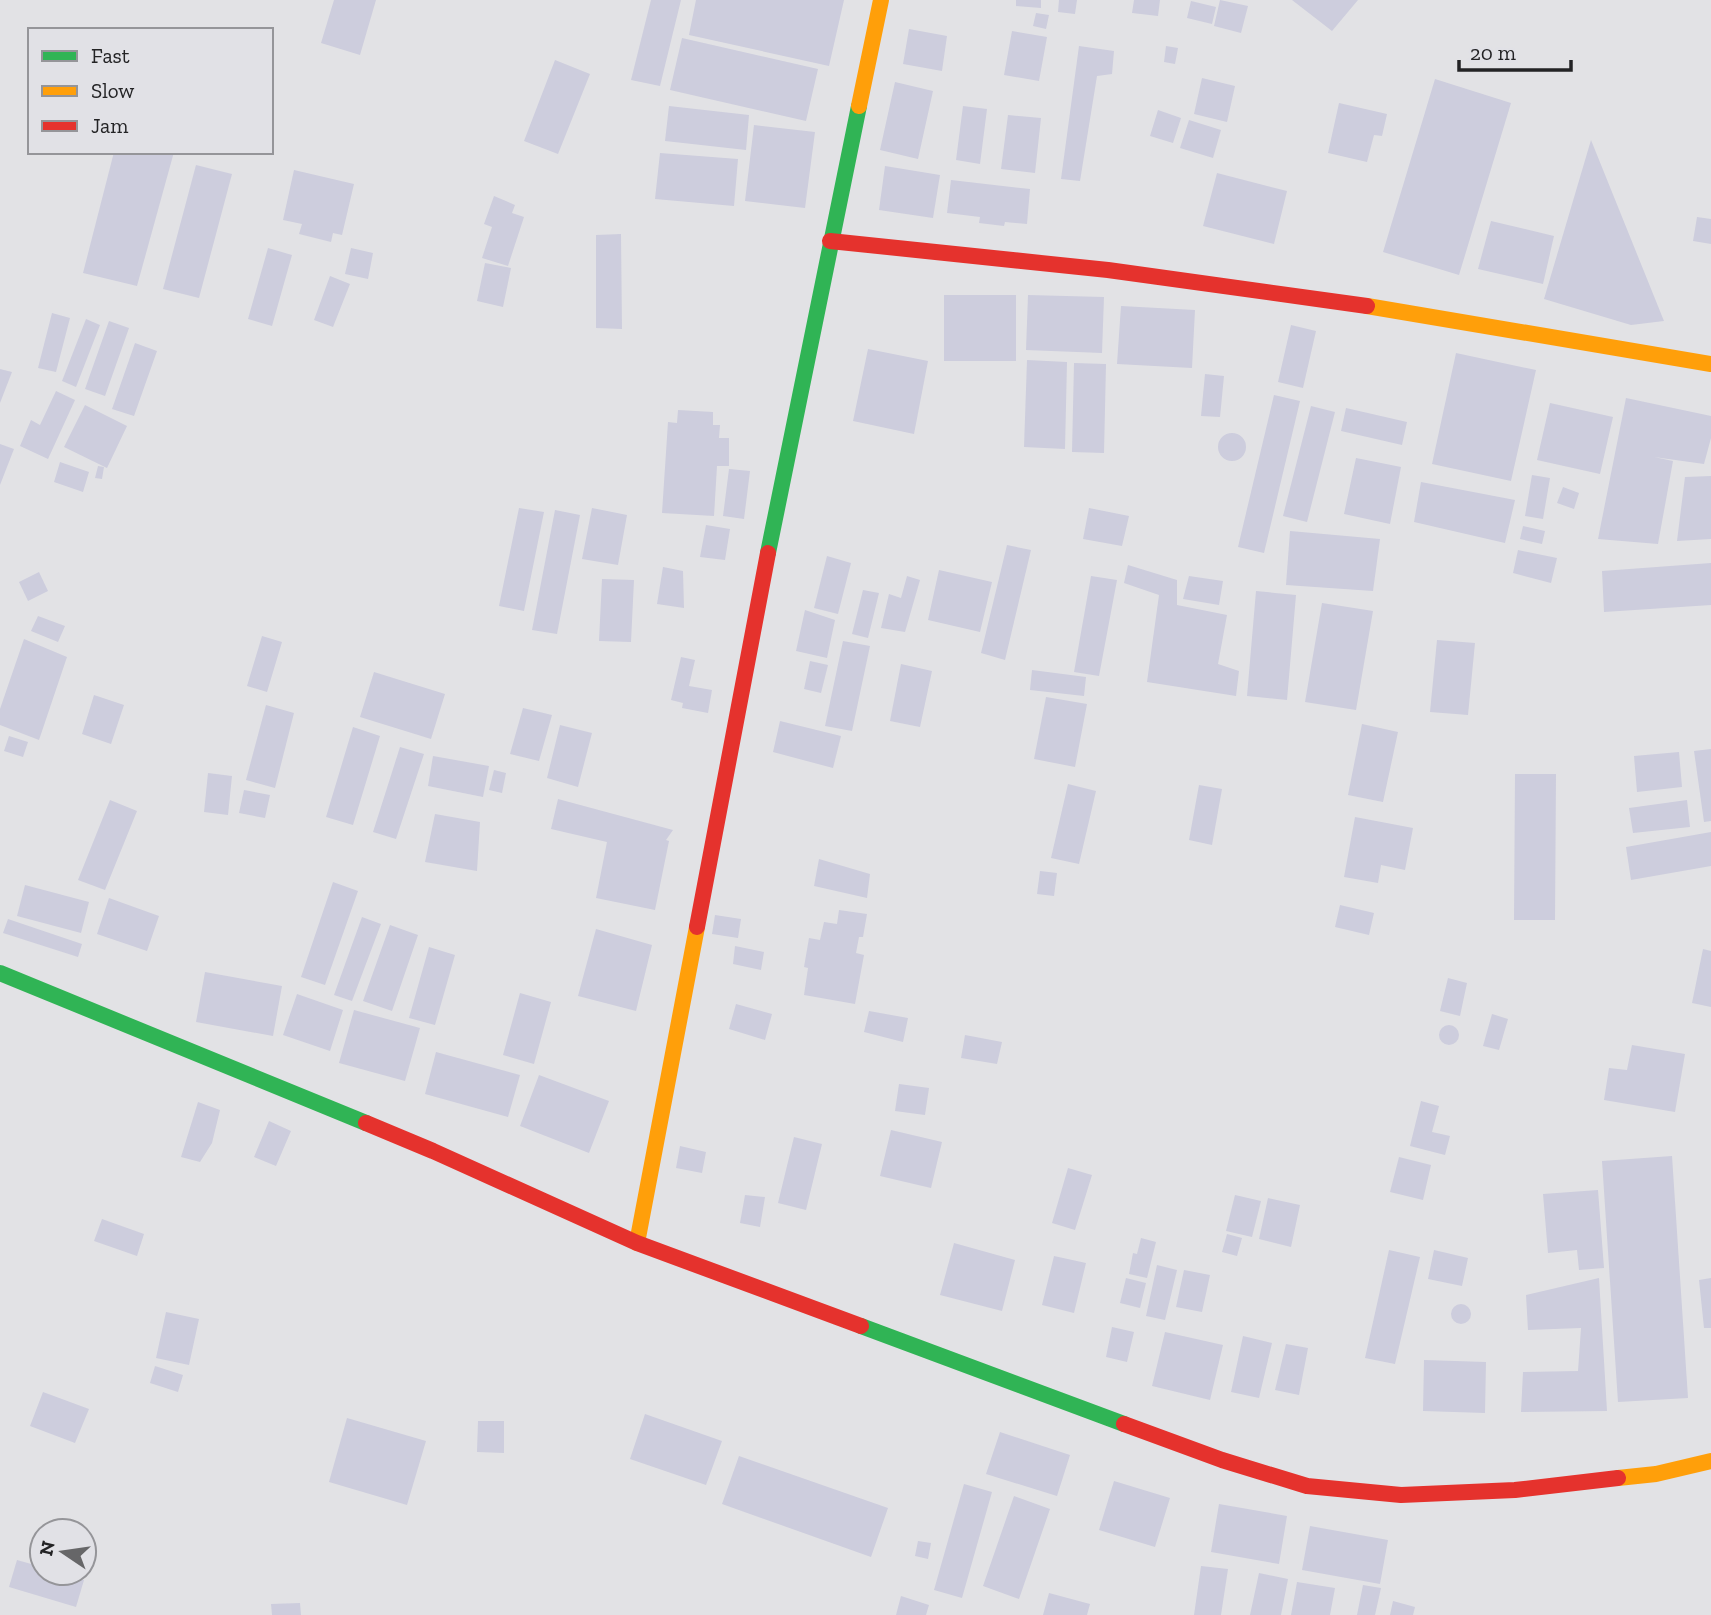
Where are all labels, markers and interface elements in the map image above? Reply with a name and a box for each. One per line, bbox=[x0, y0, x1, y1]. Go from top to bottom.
legend bbox=[28, 28, 273, 154]
scale bar bbox=[1459, 28, 1571, 72]
text: 20 m bbox=[1470, 40, 1516, 65]
text: Fast bbox=[91, 43, 130, 68]
text: Slow bbox=[91, 78, 134, 103]
text: Jam bbox=[91, 113, 128, 138]
north arrow bbox=[28, 1517, 98, 1587]
text: N bbox=[34, 1539, 60, 1558]

